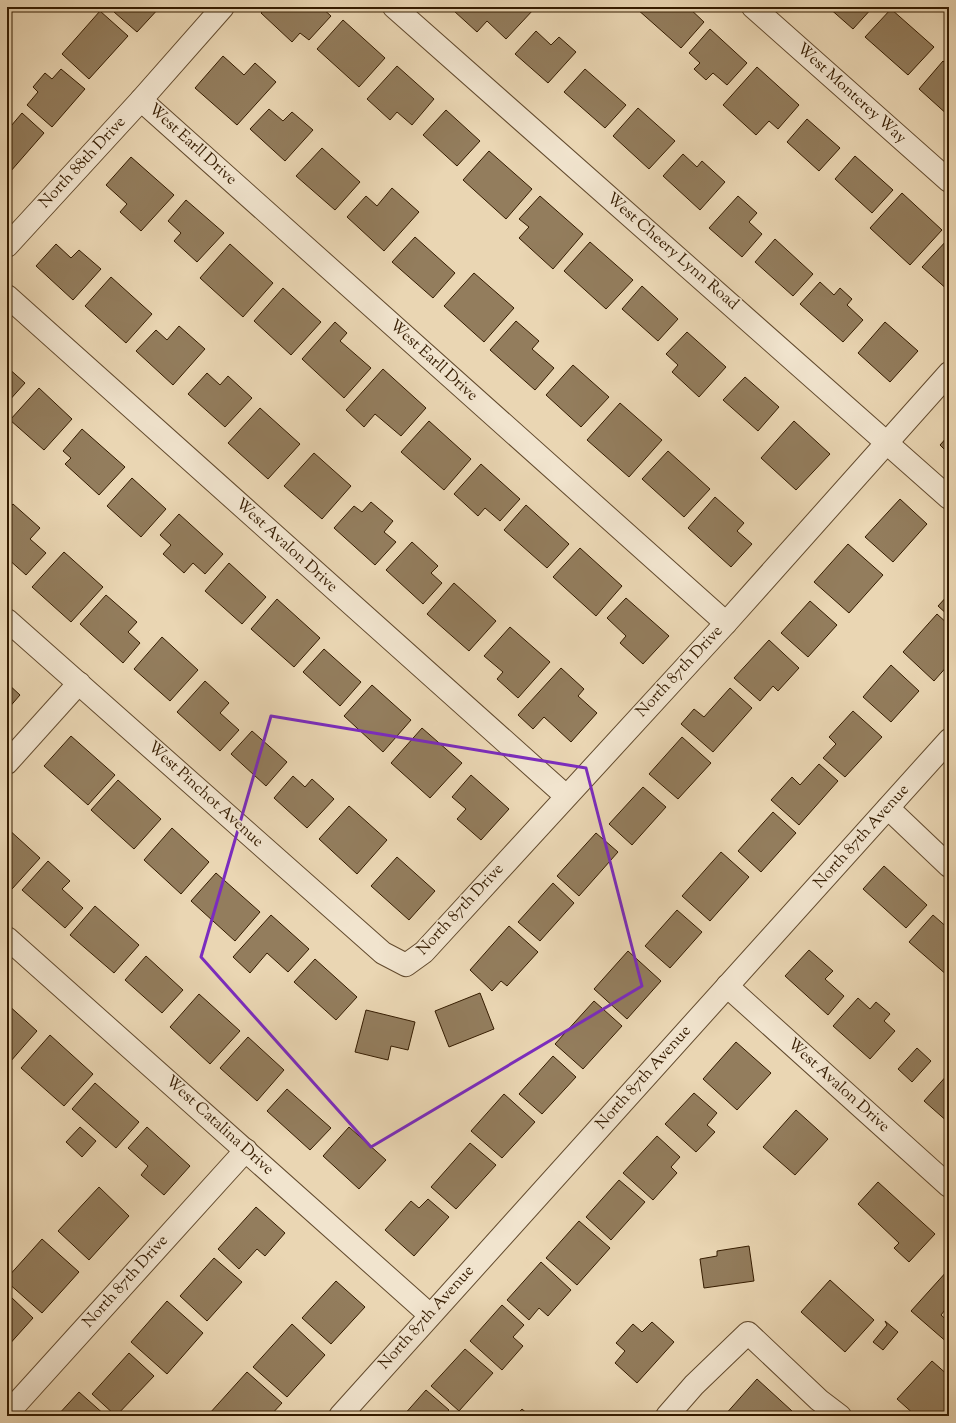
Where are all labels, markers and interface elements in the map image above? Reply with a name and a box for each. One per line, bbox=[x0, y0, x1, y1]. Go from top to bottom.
street label: West Monterey Way bbox=[791, 38, 911, 150]
street label: West Earll Drive bbox=[143, 99, 241, 191]
street label: North 88th Drive bbox=[34, 112, 132, 214]
street label: West Cheery Lynn Road bbox=[601, 188, 743, 316]
street label: West Earll Drive bbox=[384, 315, 482, 407]
street label: West Avalon Drive bbox=[230, 494, 342, 598]
street label: North 87th Drive bbox=[631, 621, 729, 723]
street label: West Pinchot Avenue bbox=[142, 737, 268, 853]
street label: North 87th Avenue bbox=[809, 780, 915, 894]
street label: North 87th Drive bbox=[412, 859, 510, 961]
street label: North 87th Avenue bbox=[591, 1021, 697, 1135]
street label: West Avalon Drive bbox=[782, 1034, 894, 1138]
street label: West Catalina Drive bbox=[160, 1071, 278, 1181]
street label: North 87th Drive bbox=[78, 1230, 174, 1334]
street label: North 87th Avenue bbox=[374, 1261, 480, 1375]

